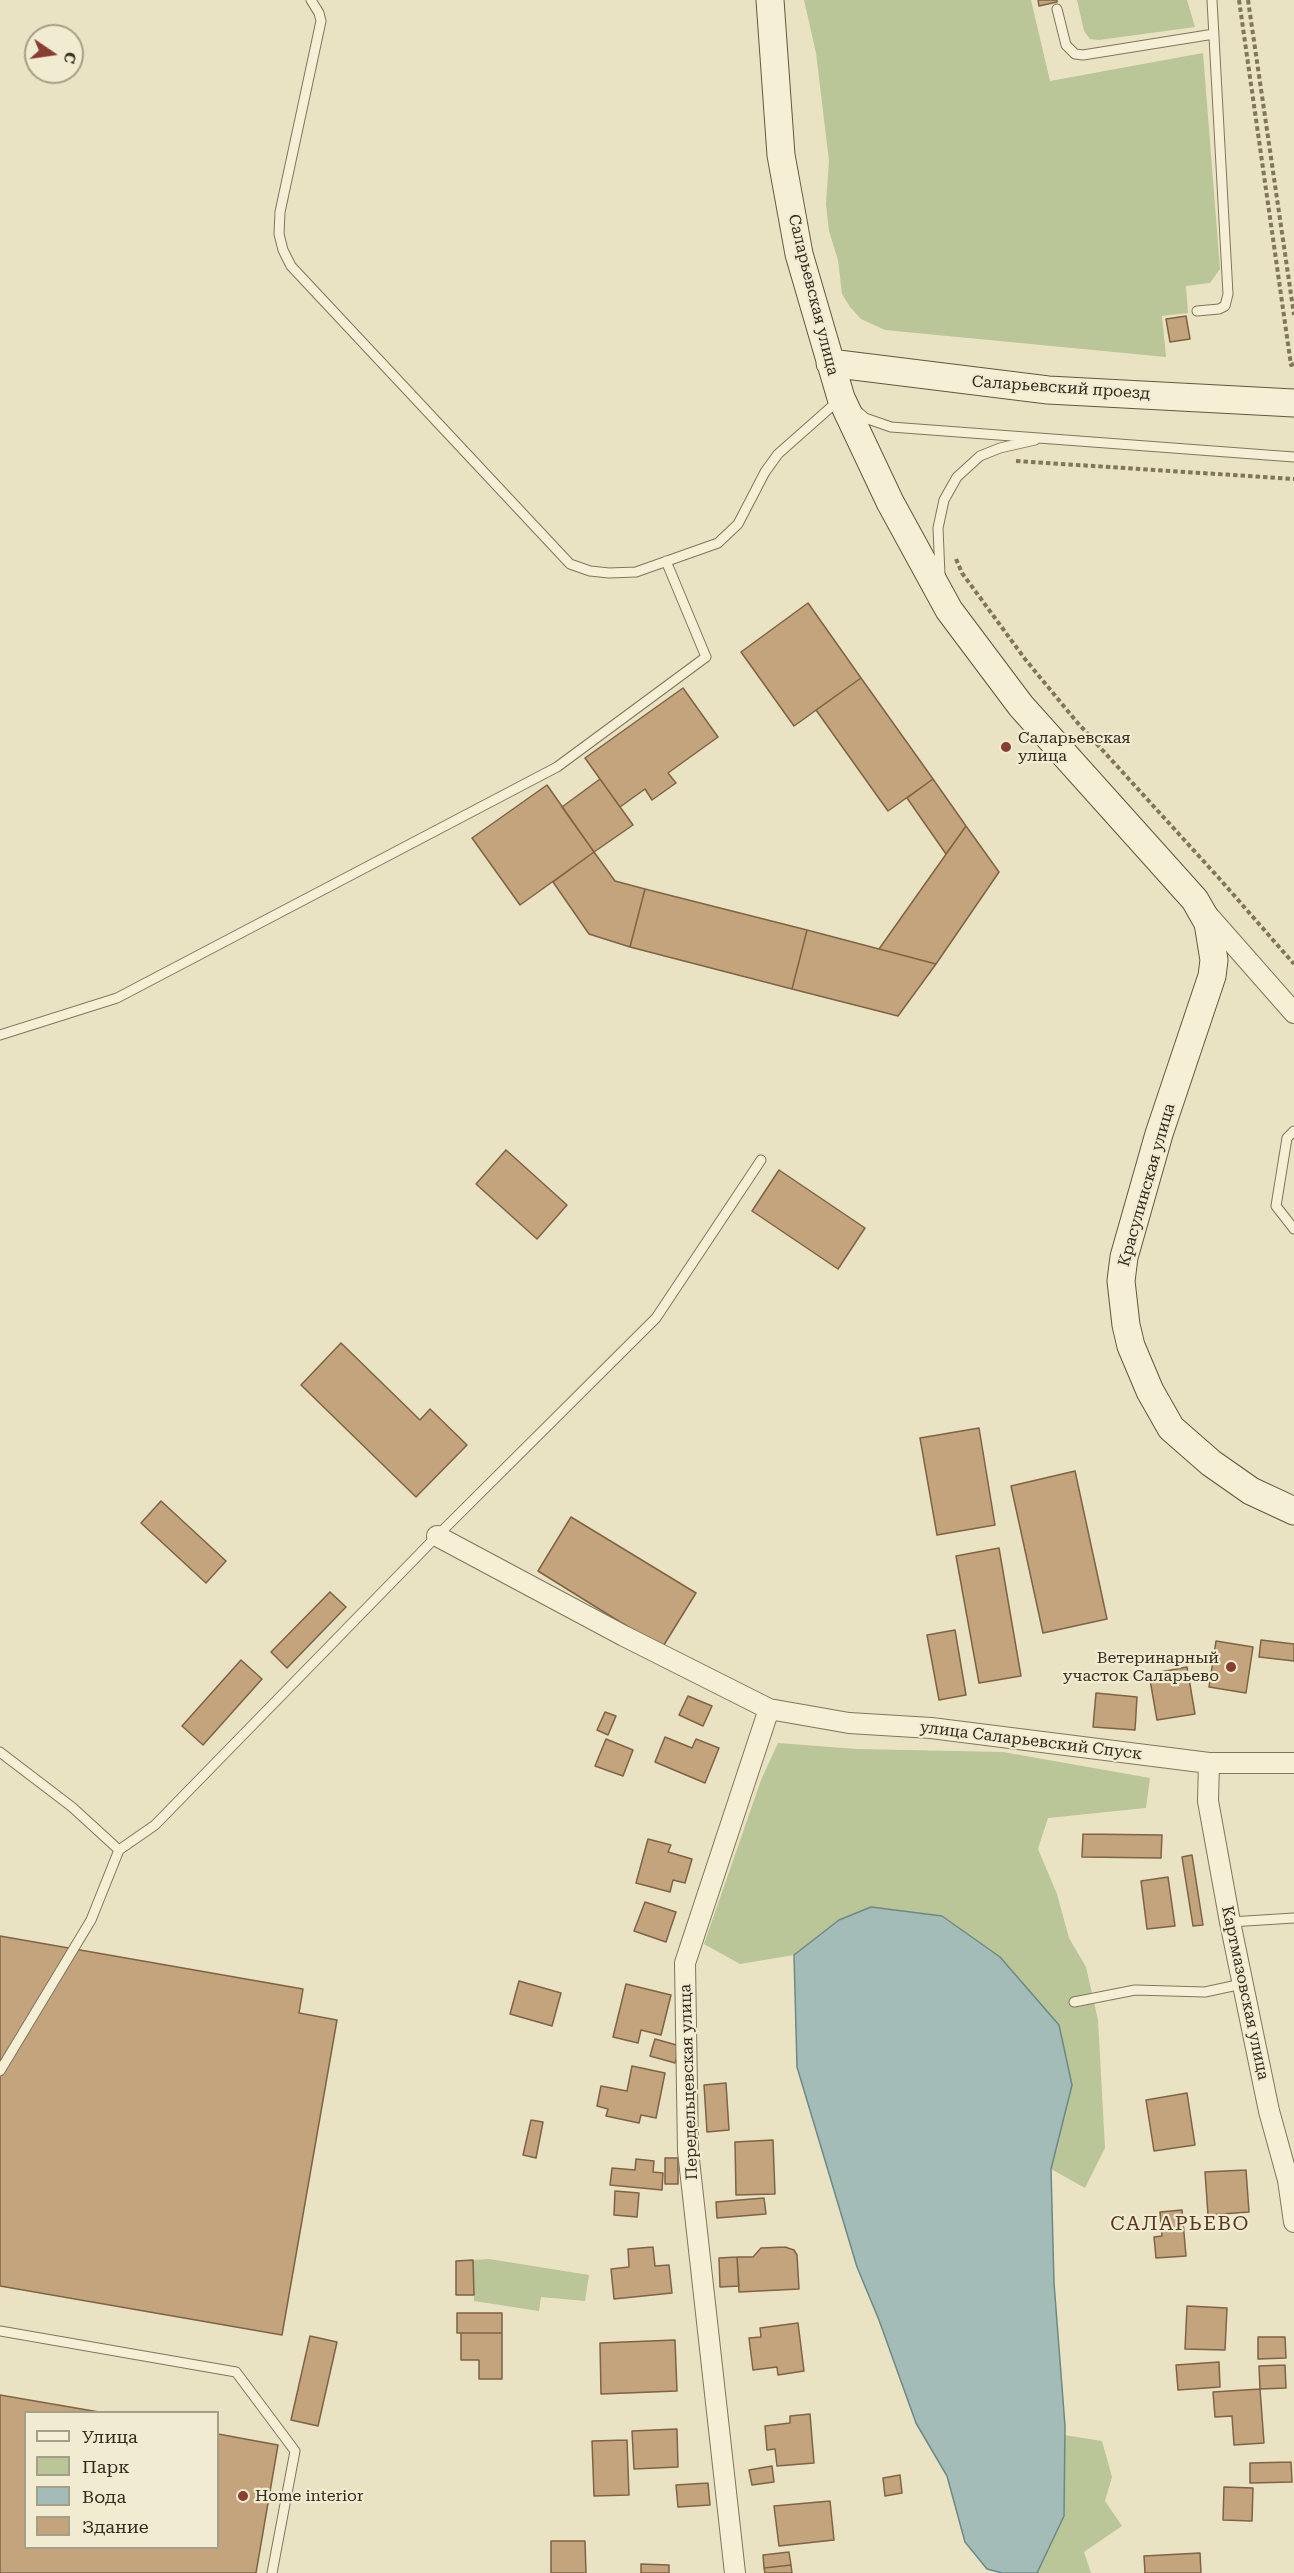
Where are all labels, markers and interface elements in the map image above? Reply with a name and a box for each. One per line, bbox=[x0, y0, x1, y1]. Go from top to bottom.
north arrow bbox=[24, 24, 84, 84]
text: С bbox=[60, 50, 81, 65]
street label: Саларьевская улица bbox=[784, 212, 842, 378]
street label: Саларьевский проезд bbox=[971, 372, 1151, 404]
place label: Саларьевская улица bbox=[1018, 728, 1131, 766]
marker: Саларьевская улица bbox=[999, 740, 1013, 754]
street label: Красулинская улица bbox=[1115, 1101, 1179, 1269]
place label: Ветеринарный участок Саларьево bbox=[1063, 1648, 1219, 1686]
marker: Ветеринарный участок Саларьево bbox=[1224, 1660, 1238, 1674]
street label: улица Саларьевский Спуск bbox=[919, 1718, 1143, 1764]
street label: Картмазовская улица bbox=[1217, 1904, 1273, 2082]
street label: Передельцевская улица bbox=[676, 1984, 702, 2180]
district label: САЛАРЬЕВО bbox=[1110, 2212, 1250, 2236]
legend bbox=[24, 2411, 219, 2549]
text: Улица bbox=[82, 2426, 138, 2447]
text: Парк bbox=[82, 2456, 130, 2477]
text: Вода bbox=[82, 2486, 126, 2507]
place label: Home interior bbox=[255, 2486, 364, 2506]
marker: Home interior bbox=[236, 2489, 250, 2503]
text: Здание bbox=[82, 2516, 149, 2537]

